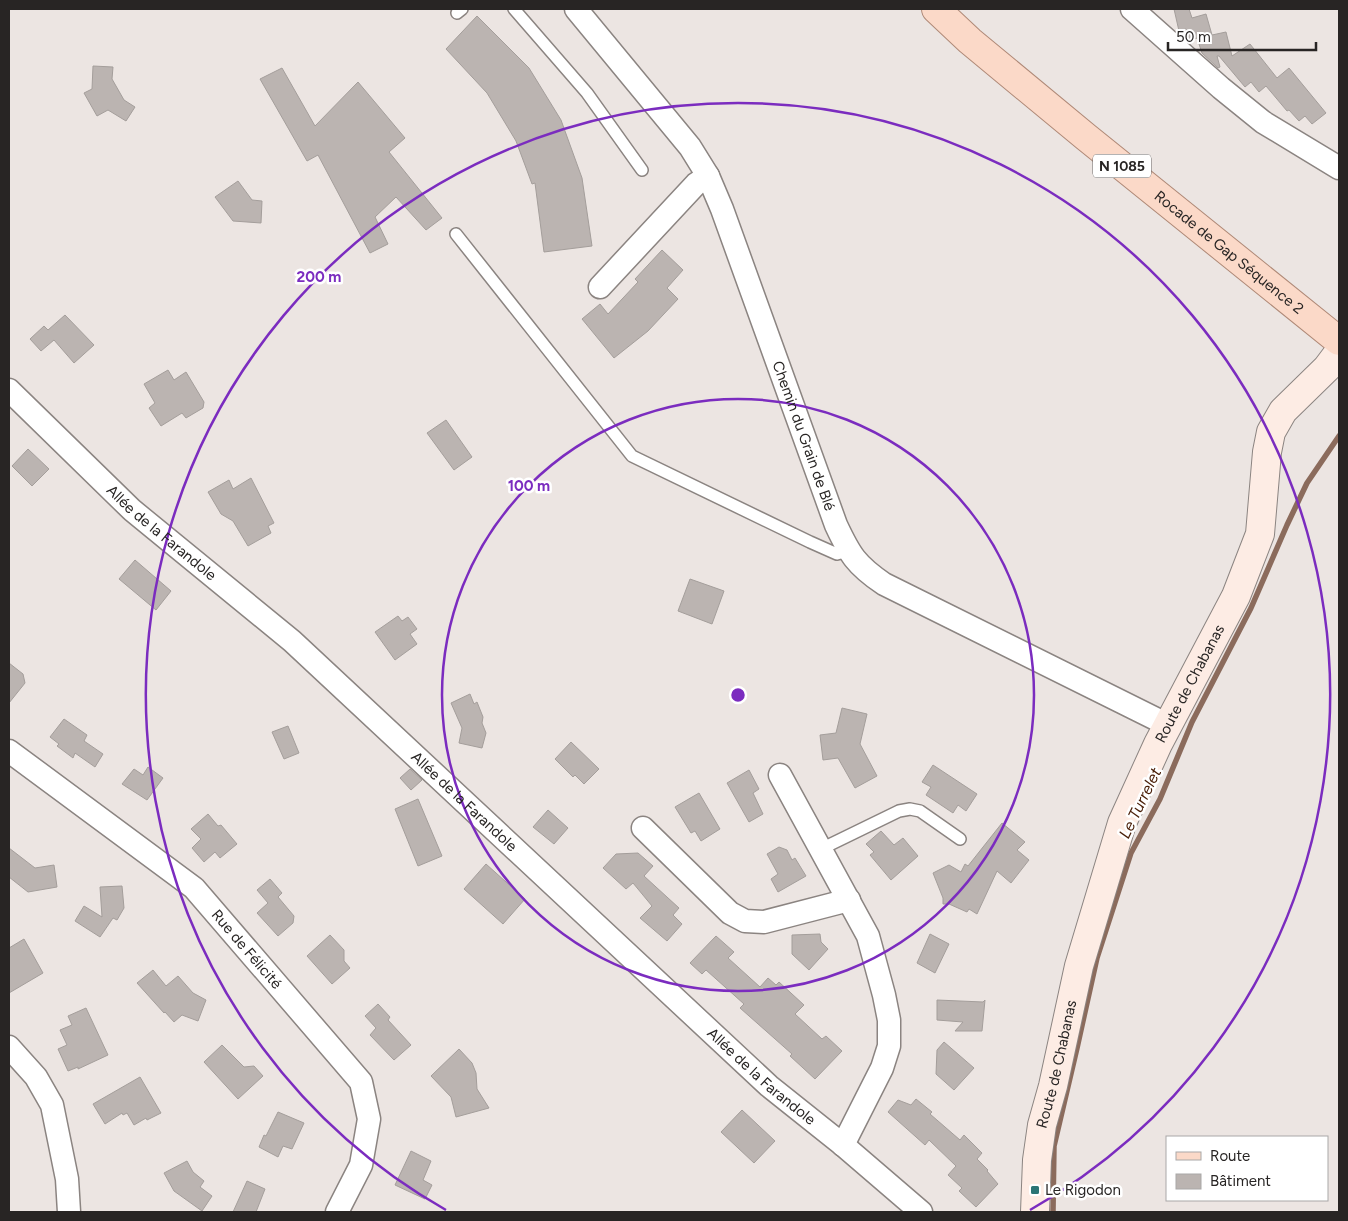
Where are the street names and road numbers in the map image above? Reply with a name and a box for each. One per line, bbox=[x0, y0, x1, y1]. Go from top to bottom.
road number: N 1085 bbox=[1093, 154, 1151, 178]
street label: Rocade de Gap Séquence 2 bbox=[1151, 187, 1307, 318]
street label: Chemin du Grain de Blé bbox=[769, 358, 839, 513]
street label: Allée de la Farandole bbox=[103, 481, 220, 584]
street label: Route de Chabanas bbox=[1151, 622, 1228, 746]
street label: Allée de la Farandole bbox=[407, 748, 521, 855]
street label: Rue de Félicité bbox=[208, 906, 286, 993]
street label: Route de Chabanas bbox=[1033, 998, 1080, 1130]
street label: Allée de la Farandole bbox=[704, 1024, 819, 1129]

